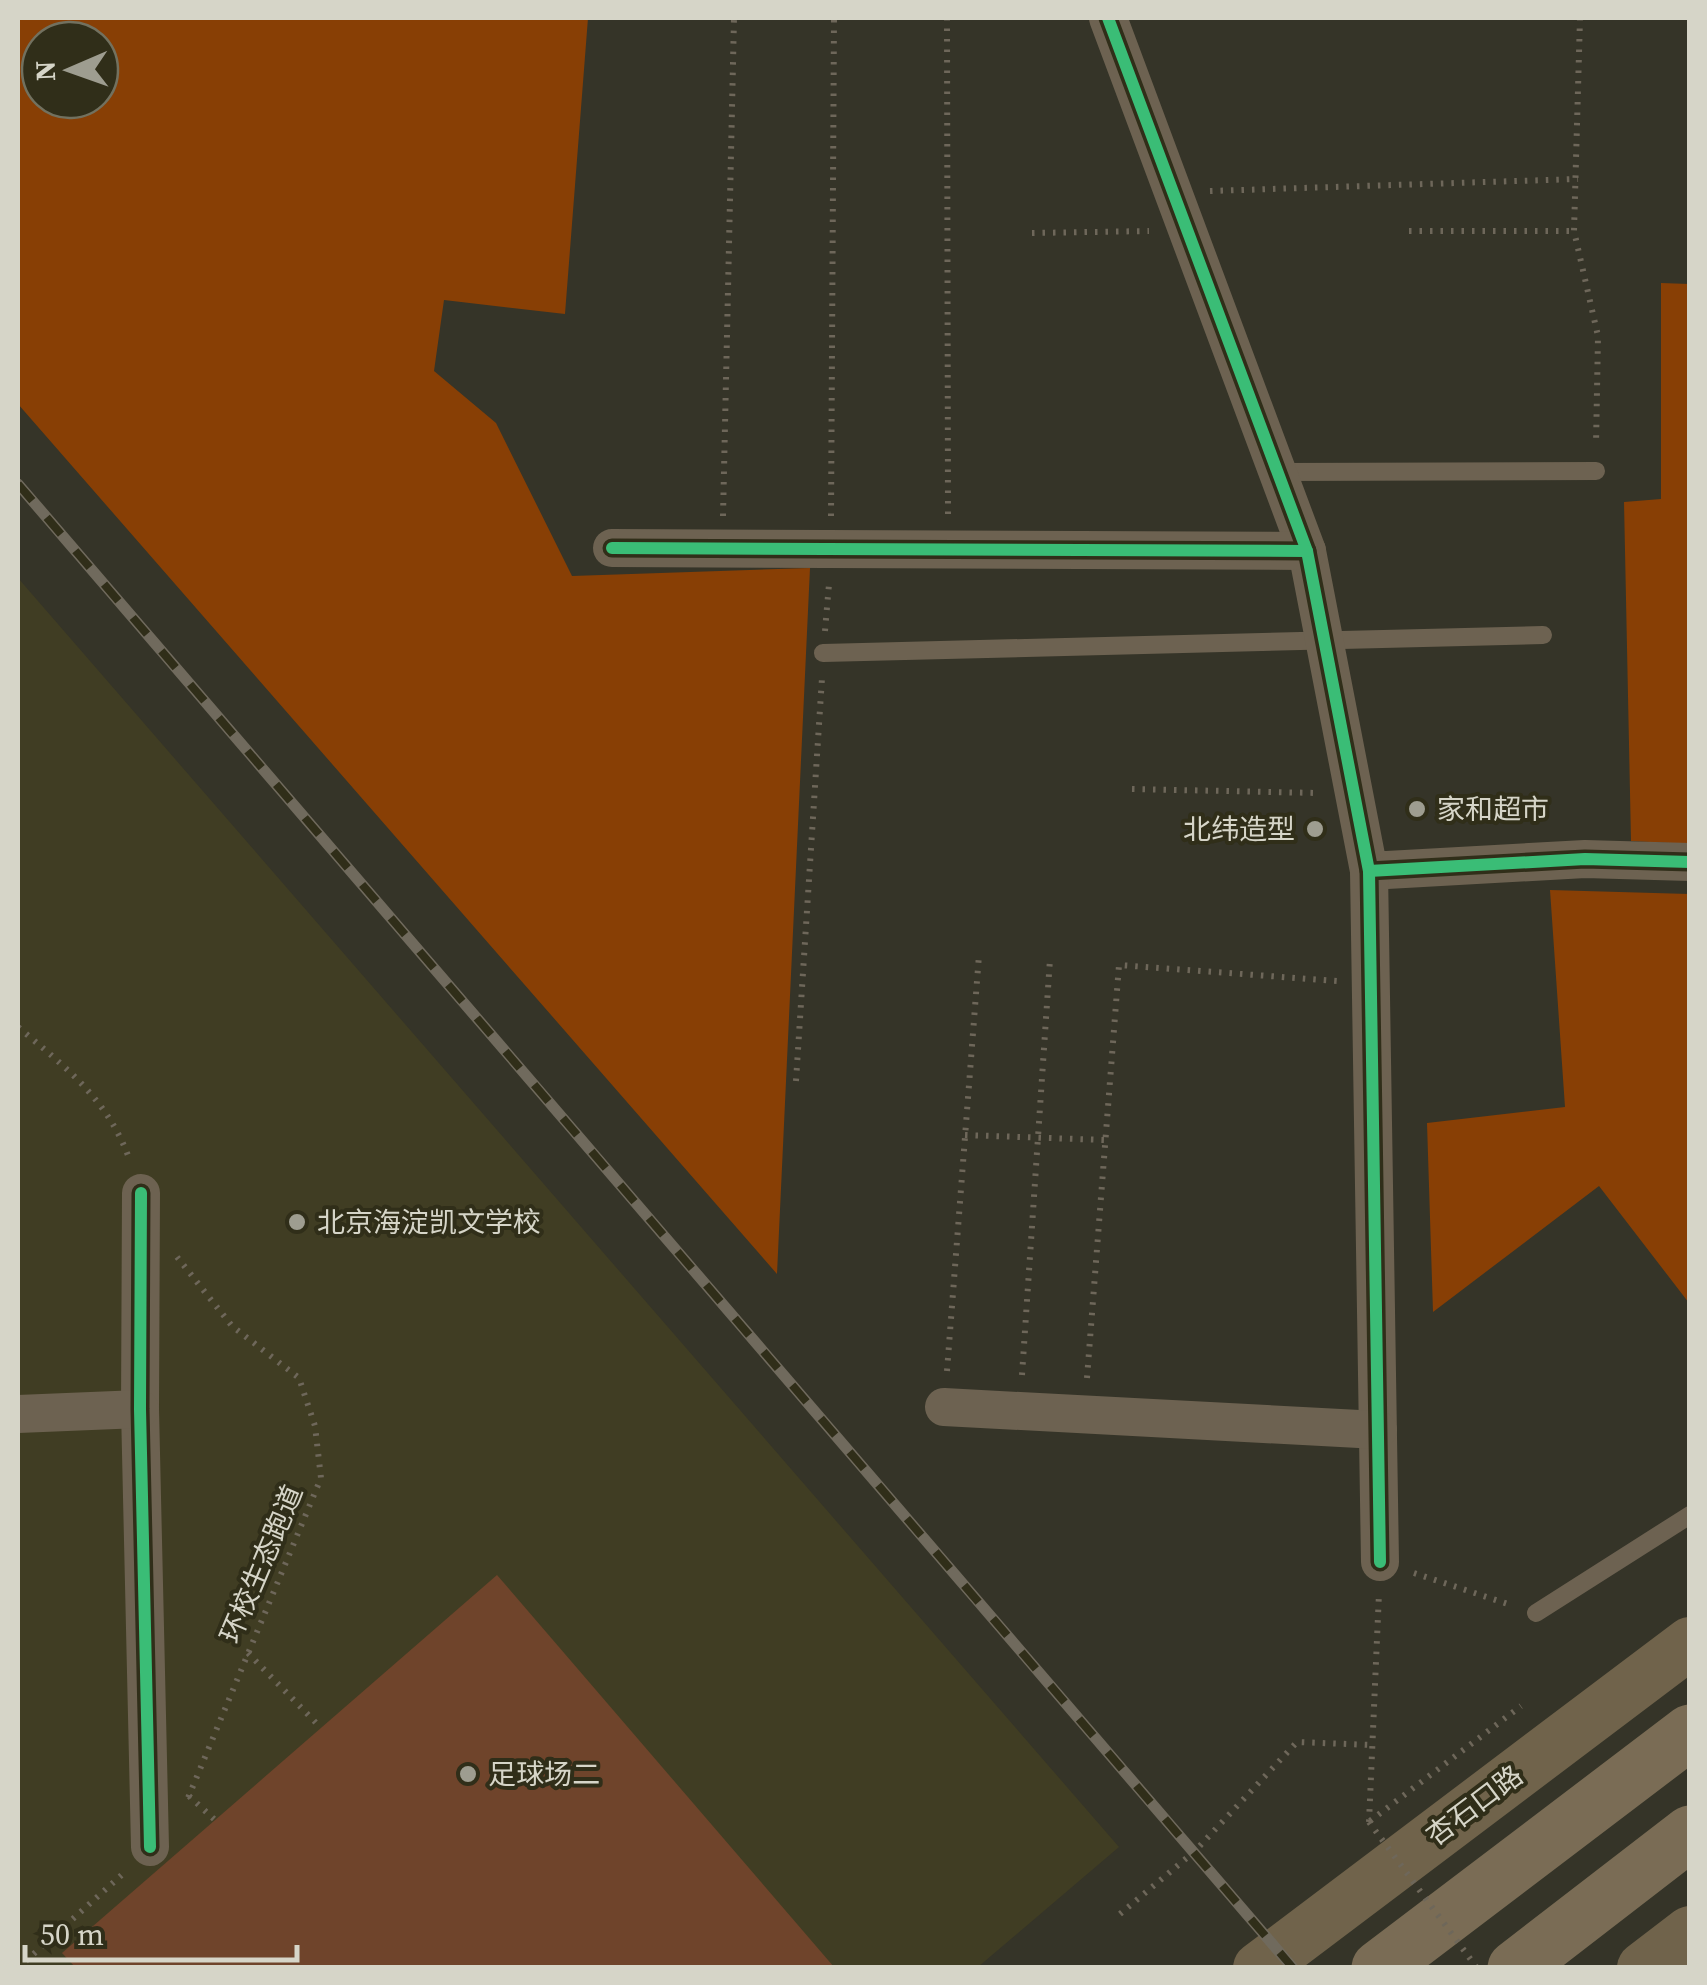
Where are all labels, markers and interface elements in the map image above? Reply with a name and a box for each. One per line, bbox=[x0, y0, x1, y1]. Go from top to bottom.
north arrow bbox=[20, 20, 120, 120]
text: N bbox=[26, 60, 64, 82]
place label: 家和超市 bbox=[1437, 790, 1549, 828]
marker: 家和超市 bbox=[1406, 798, 1428, 820]
place label: 北纬造型 bbox=[1183, 810, 1295, 848]
marker: 北纬造型 bbox=[1304, 818, 1326, 840]
place label: 北京海淀凯文学校 bbox=[317, 1203, 541, 1241]
marker: 北京海淀凯文学校 bbox=[286, 1211, 308, 1233]
street label: 环校生态跑道 bbox=[211, 1479, 311, 1649]
place label: 足球场二 bbox=[488, 1755, 600, 1793]
street label: 杏石口路 bbox=[1418, 1756, 1530, 1854]
marker: 足球场二 bbox=[457, 1763, 479, 1785]
scale bar bbox=[25, 1900, 298, 1962]
text: 50 m bbox=[40, 1914, 104, 1955]

